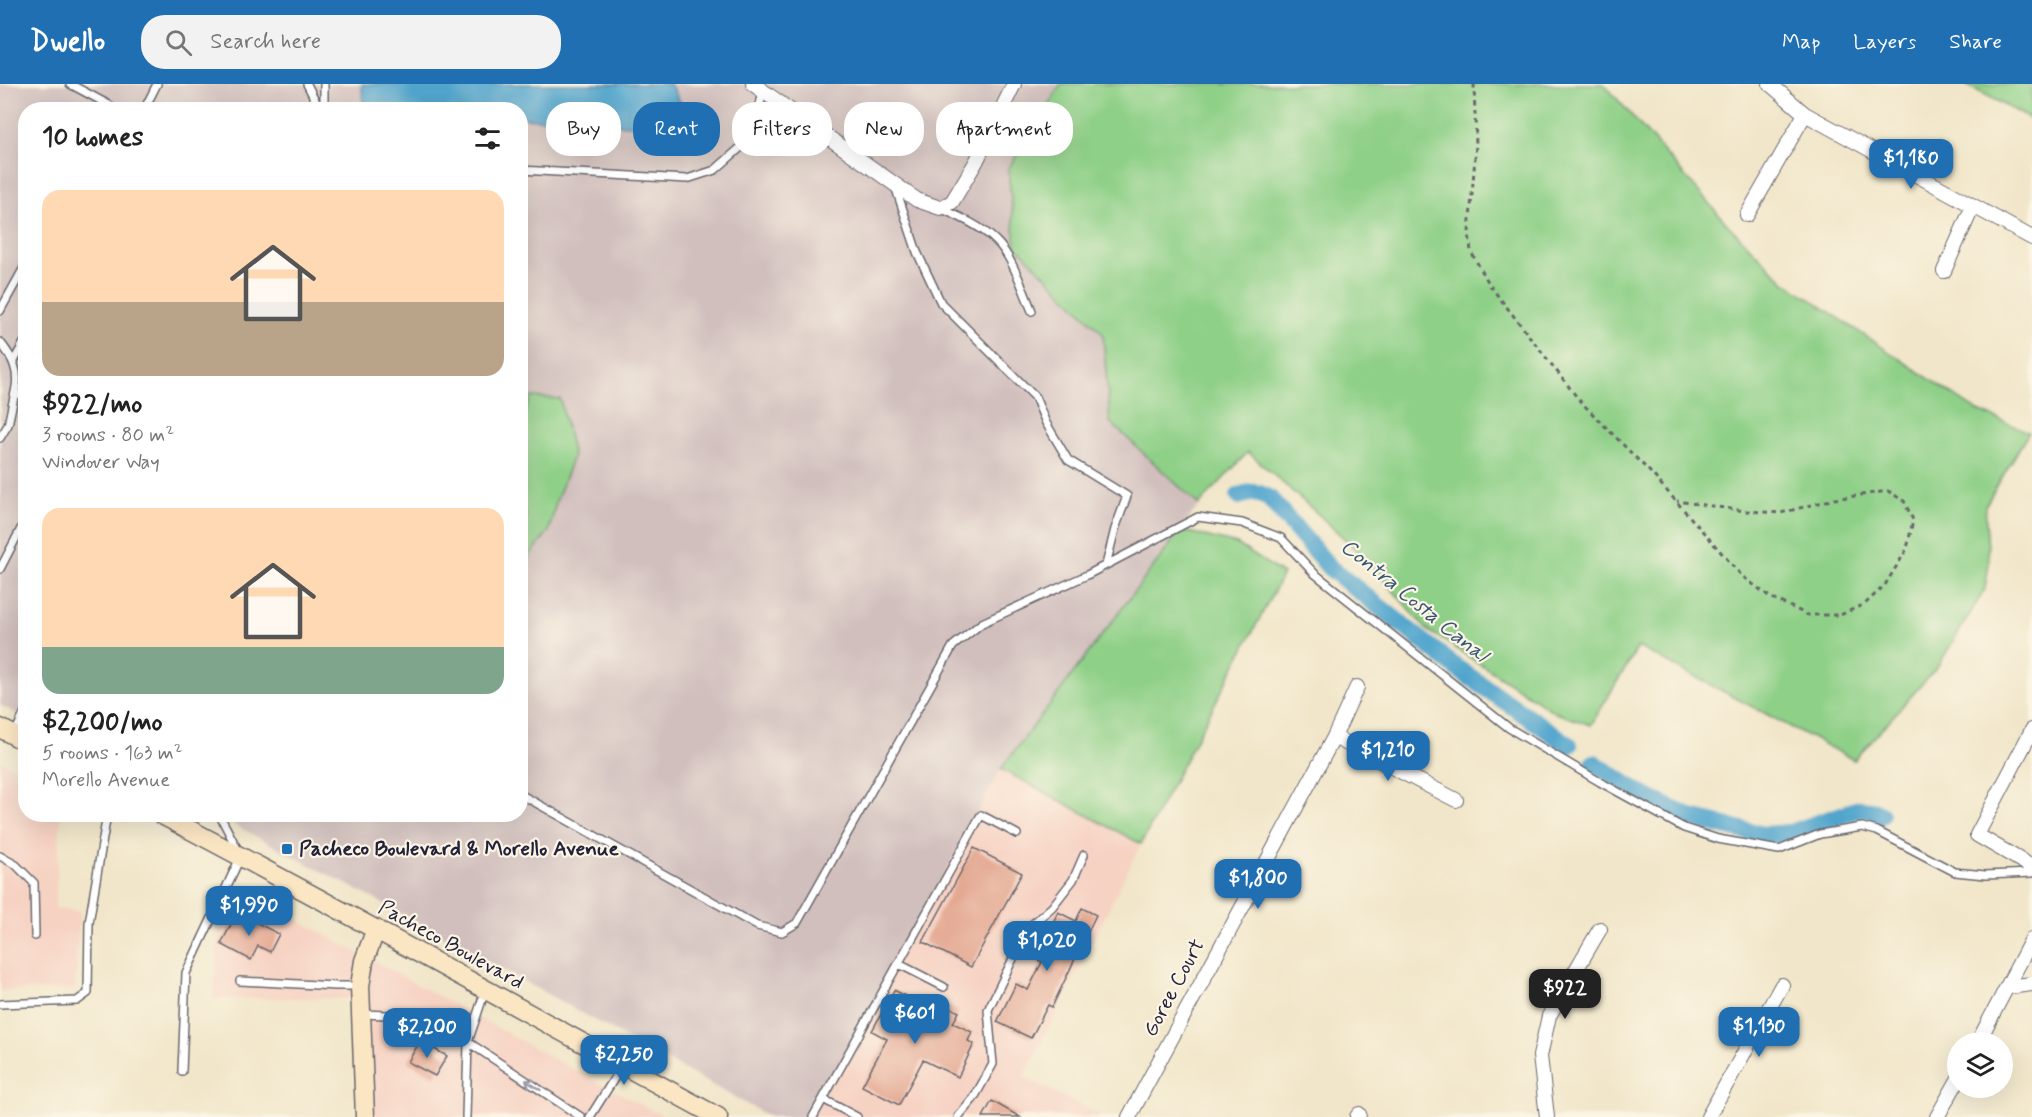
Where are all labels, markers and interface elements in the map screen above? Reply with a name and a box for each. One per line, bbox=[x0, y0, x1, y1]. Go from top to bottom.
search box bbox=[141, 15, 561, 69]
text: Dwello bbox=[30, 24, 105, 61]
icon: search bbox=[162, 26, 195, 59]
text: Search here bbox=[210, 28, 321, 56]
text: Map bbox=[1782, 28, 1820, 56]
text: Layers bbox=[1853, 28, 1916, 56]
text: Share bbox=[1949, 28, 2002, 56]
chip: Buy bbox=[546, 102, 621, 156]
chip: Rent bbox=[633, 102, 720, 156]
chip: Filters bbox=[732, 102, 832, 156]
chip: New bbox=[844, 102, 924, 156]
chip: Apartment bbox=[936, 102, 1073, 156]
text: 10 homes bbox=[42, 121, 143, 155]
icon: filters bbox=[471, 122, 504, 155]
pin: $1,180 bbox=[1862, 139, 1960, 190]
text: $1,180 bbox=[1883, 145, 1939, 172]
icon: home bbox=[219, 229, 327, 337]
text: $922/mo bbox=[42, 388, 142, 422]
text: 3 rooms · 80 m² bbox=[42, 422, 174, 449]
text: Windover Way bbox=[42, 449, 160, 476]
water label: Contra Costa Canal bbox=[1335, 533, 1496, 671]
icon: home bbox=[219, 547, 327, 655]
text: $2,200/mo bbox=[42, 706, 163, 740]
pin: $1,210 bbox=[1339, 731, 1437, 782]
text: $1,210 bbox=[1361, 737, 1415, 764]
text: 5 rooms · 163 m² bbox=[42, 740, 182, 767]
text: Morello Avenue bbox=[42, 767, 170, 794]
place label: Pacheco Boulevard & Morello Avenue bbox=[299, 835, 620, 863]
marker: Pacheco Boulevard & Morello Avenue bbox=[280, 842, 294, 856]
pin: $1,800 bbox=[1209, 859, 1307, 910]
text: $1,800 bbox=[1228, 865, 1288, 892]
pin: $1,990 bbox=[200, 886, 298, 937]
text: $1,990 bbox=[220, 892, 278, 919]
street label: Pacheco Boulevard bbox=[373, 893, 529, 997]
pin: $1,020 bbox=[998, 921, 1096, 972]
text: $1,020 bbox=[1017, 927, 1077, 954]
street label: Goree Court bbox=[1137, 934, 1212, 1042]
pin: $922 bbox=[1529, 969, 1601, 1020]
text: $922 bbox=[1543, 975, 1587, 1002]
pin: $601 bbox=[879, 994, 951, 1045]
text: $601 bbox=[894, 1000, 936, 1027]
pin: $1,130 bbox=[1710, 1007, 1808, 1058]
pin: $2,200 bbox=[378, 1008, 476, 1059]
text: $1,130 bbox=[1733, 1013, 1785, 1040]
text: $2,200 bbox=[397, 1014, 457, 1041]
map controls bbox=[1947, 1032, 2013, 1098]
button: layers bbox=[1947, 1032, 2013, 1098]
pin: $2,250 bbox=[575, 1035, 673, 1086]
text: $2,250 bbox=[595, 1041, 653, 1068]
one-way arrow bbox=[524, 1078, 541, 1091]

